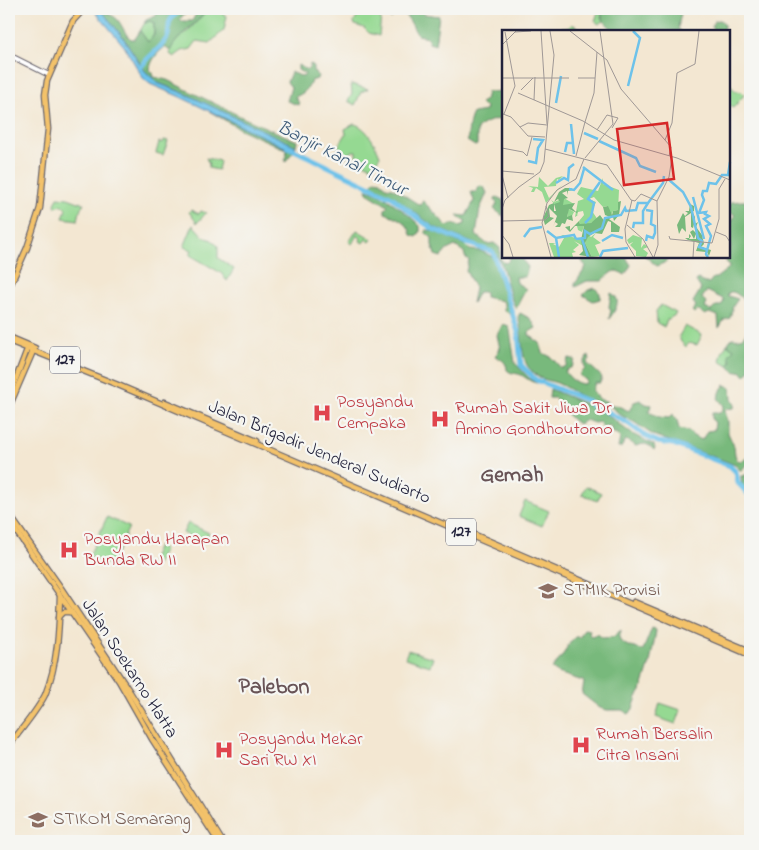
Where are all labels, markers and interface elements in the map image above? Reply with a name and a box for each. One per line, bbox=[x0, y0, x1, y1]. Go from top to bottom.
inset map bbox=[502, 30, 729, 258]
water label: Banjir Kanal Timur bbox=[272, 114, 414, 204]
road number: 127 bbox=[50, 346, 80, 374]
place label: Posyandu Cempaka bbox=[337, 390, 414, 437]
street label: Jalan Brigadir Jenderal Sudiarto bbox=[203, 394, 434, 513]
place label: Rumah Sakit Jiwa Dr Amino Gondhoutomo bbox=[455, 396, 613, 443]
hospital icon: Posyandu Cempaka bbox=[311, 402, 333, 424]
hospital icon: Rumah Sakit Jiwa Dr Amino Gondhoutomo bbox=[429, 408, 451, 430]
district label: Gemah bbox=[480, 460, 544, 492]
road number: 127 bbox=[446, 518, 476, 546]
place label: Posyandu Harapan Bunda RW II bbox=[83, 527, 229, 574]
hospital icon: Posyandu Harapan Bunda RW II bbox=[58, 539, 80, 561]
place label: STMIK Provisi bbox=[563, 578, 660, 604]
school or university icon: STMIK Provisi bbox=[537, 580, 559, 602]
street label: Jalan Soekarno Hatta bbox=[74, 594, 184, 744]
district label: Palebon bbox=[239, 672, 310, 704]
place label: Rumah Bersalin Citra Insani bbox=[596, 722, 713, 769]
place label: Posyandu Mekar Sari RW XI bbox=[239, 727, 363, 774]
hospital icon: Rumah Bersalin Citra Insani bbox=[570, 734, 592, 756]
hospital icon: Posyandu Mekar Sari RW XI bbox=[213, 739, 235, 761]
place label: STIKOM Semarang bbox=[53, 807, 191, 834]
school or university icon: STIKOM Semarang bbox=[27, 809, 49, 831]

